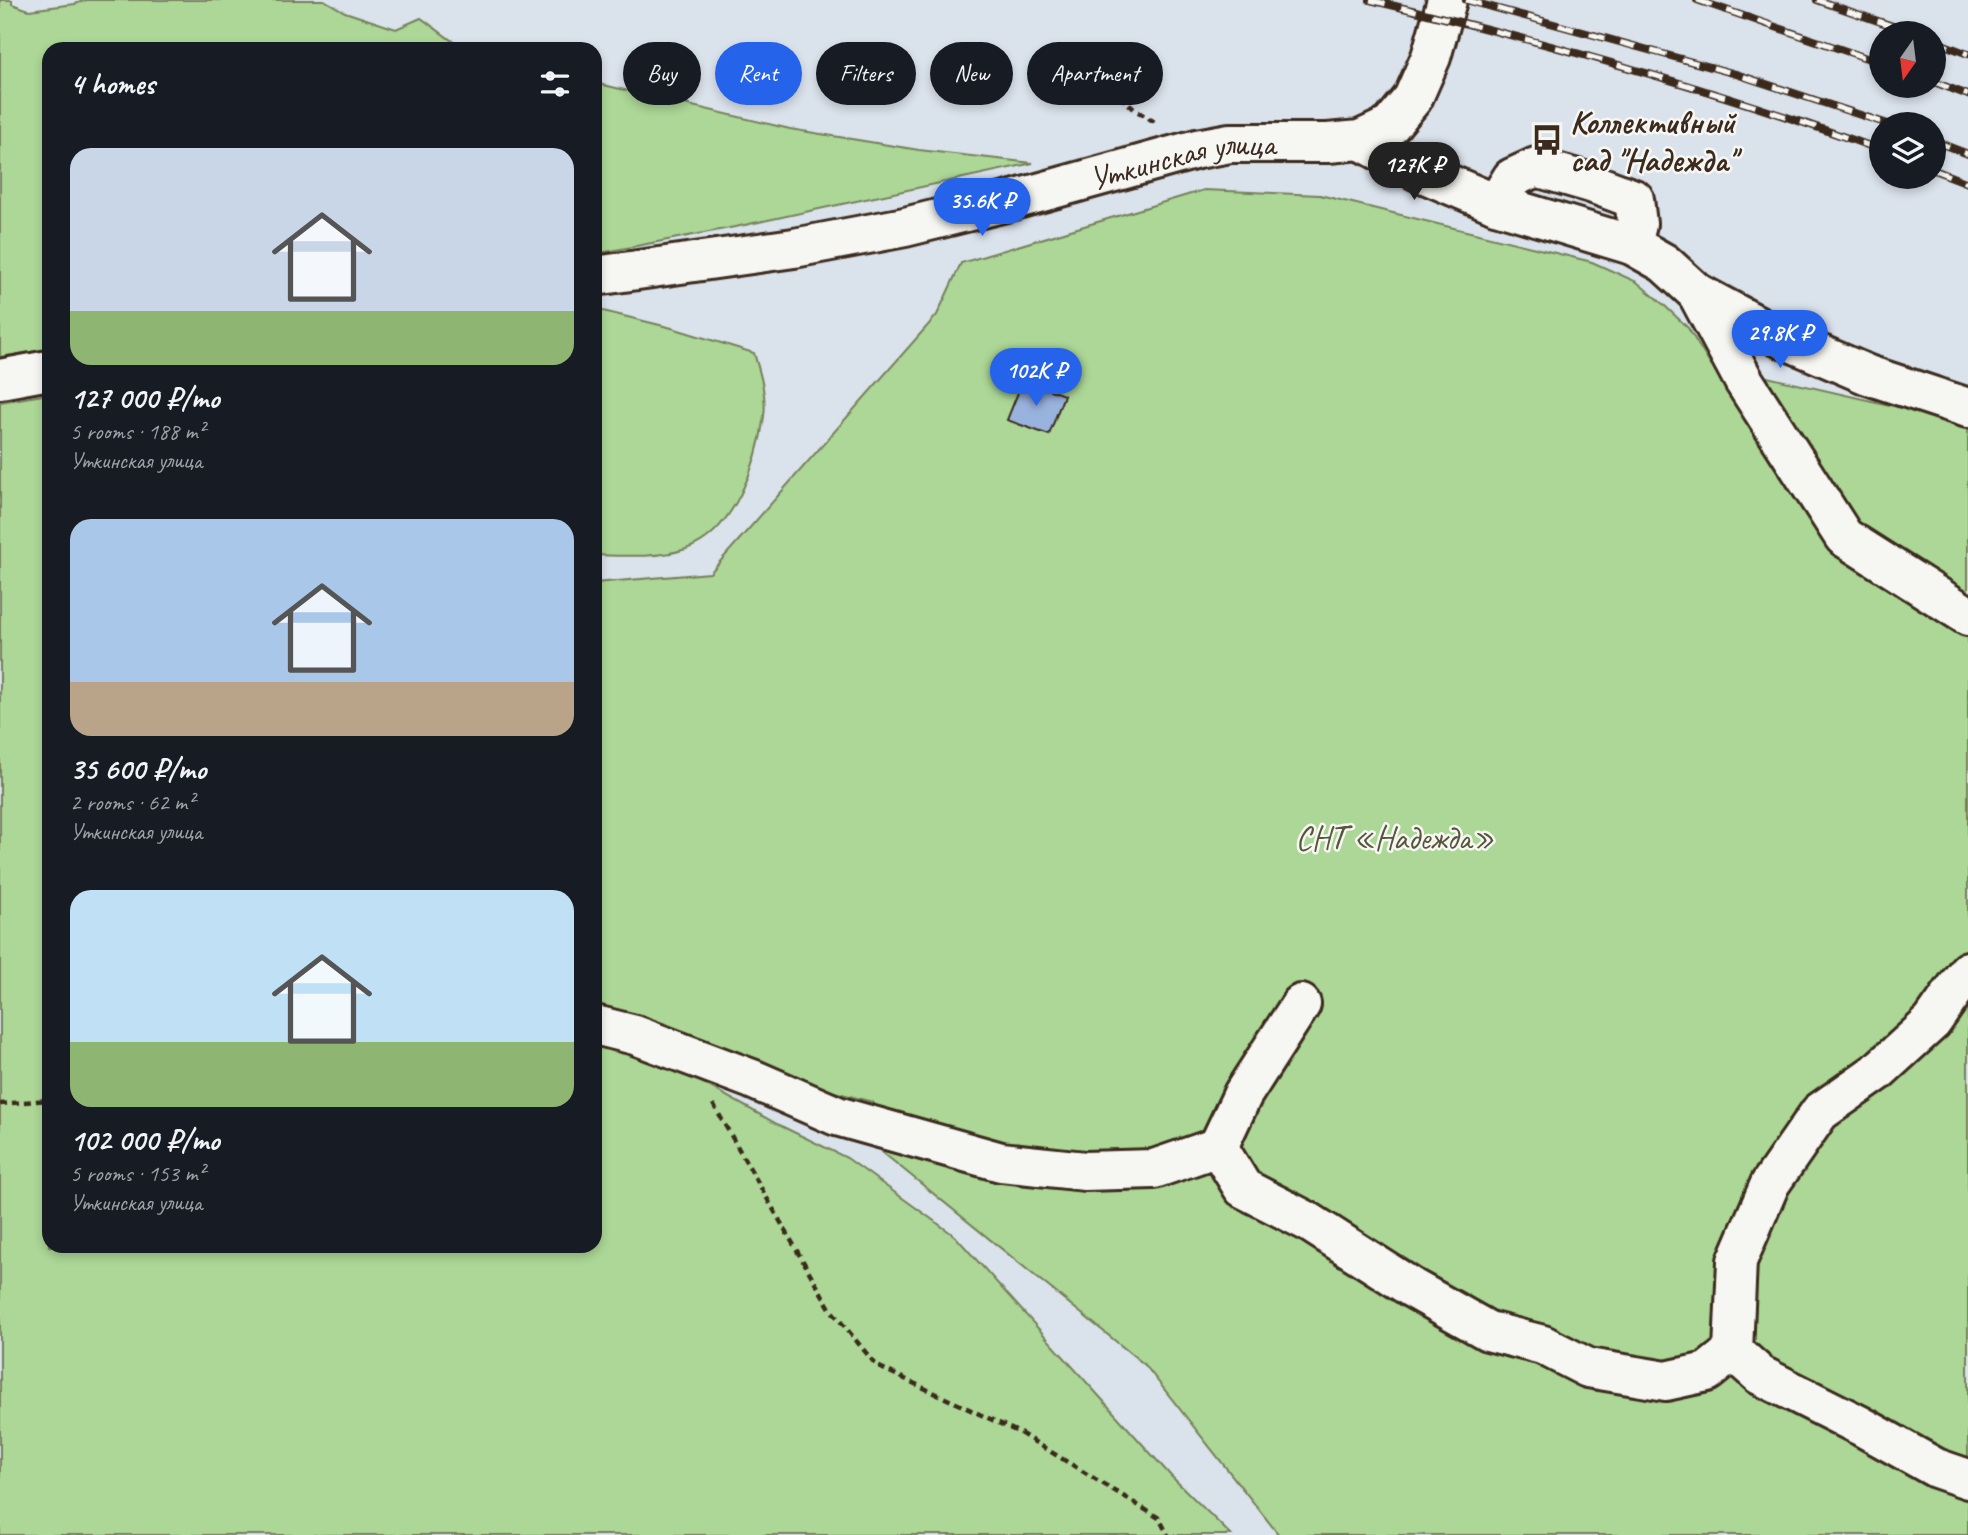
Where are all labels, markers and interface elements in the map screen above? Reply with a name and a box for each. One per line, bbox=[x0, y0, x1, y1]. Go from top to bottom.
north arrow bbox=[1869, 21, 1946, 98]
map controls bbox=[1869, 21, 1946, 189]
chip: Buy bbox=[623, 42, 701, 105]
chip: Rent bbox=[715, 42, 802, 105]
chip: Filters bbox=[816, 42, 916, 105]
chip: New bbox=[930, 42, 1013, 105]
chip: Apartment bbox=[1027, 42, 1163, 105]
text: 4 homes bbox=[70, 65, 155, 103]
icon: filters bbox=[536, 65, 574, 103]
place label: Коллективный сад "Надежда" bbox=[1570, 101, 1743, 181]
button: layers bbox=[1869, 112, 1946, 189]
street label: Уткинская улица bbox=[1085, 122, 1278, 200]
bus stop icon: Коллективный сад "Надежда" bbox=[1530, 123, 1564, 157]
pin: 127K ₽ bbox=[1357, 142, 1471, 202]
text: 127K ₽ bbox=[1384, 150, 1444, 179]
pin: 35.6K ₽ bbox=[917, 178, 1047, 238]
text: 35.6K ₽ bbox=[950, 186, 1014, 215]
icon: home bbox=[259, 194, 385, 320]
pin: 29.8K ₽ bbox=[1715, 310, 1845, 370]
text: 29.8K ₽ bbox=[1748, 318, 1812, 347]
pin: 102K ₽ bbox=[979, 348, 1093, 408]
text: 102K ₽ bbox=[1006, 356, 1066, 385]
text: 127 000 ₽/mo bbox=[70, 379, 219, 417]
text: 5 rooms · 188 m² bbox=[70, 417, 205, 446]
text: Уткинская улица bbox=[70, 446, 202, 475]
icon: home bbox=[259, 565, 385, 691]
text: 35 600 ₽/mo bbox=[70, 750, 206, 788]
text: 2 rooms · 62 m² bbox=[70, 788, 194, 817]
text: Уткинская улица bbox=[70, 817, 202, 846]
park label: СНТ «Надежда» bbox=[1296, 817, 1494, 859]
icon: home bbox=[259, 936, 385, 1062]
text: 102 000 ₽/mo bbox=[70, 1121, 219, 1159]
text: 5 rooms · 153 m² bbox=[70, 1159, 205, 1188]
text: Уткинская улица bbox=[70, 1188, 202, 1217]

